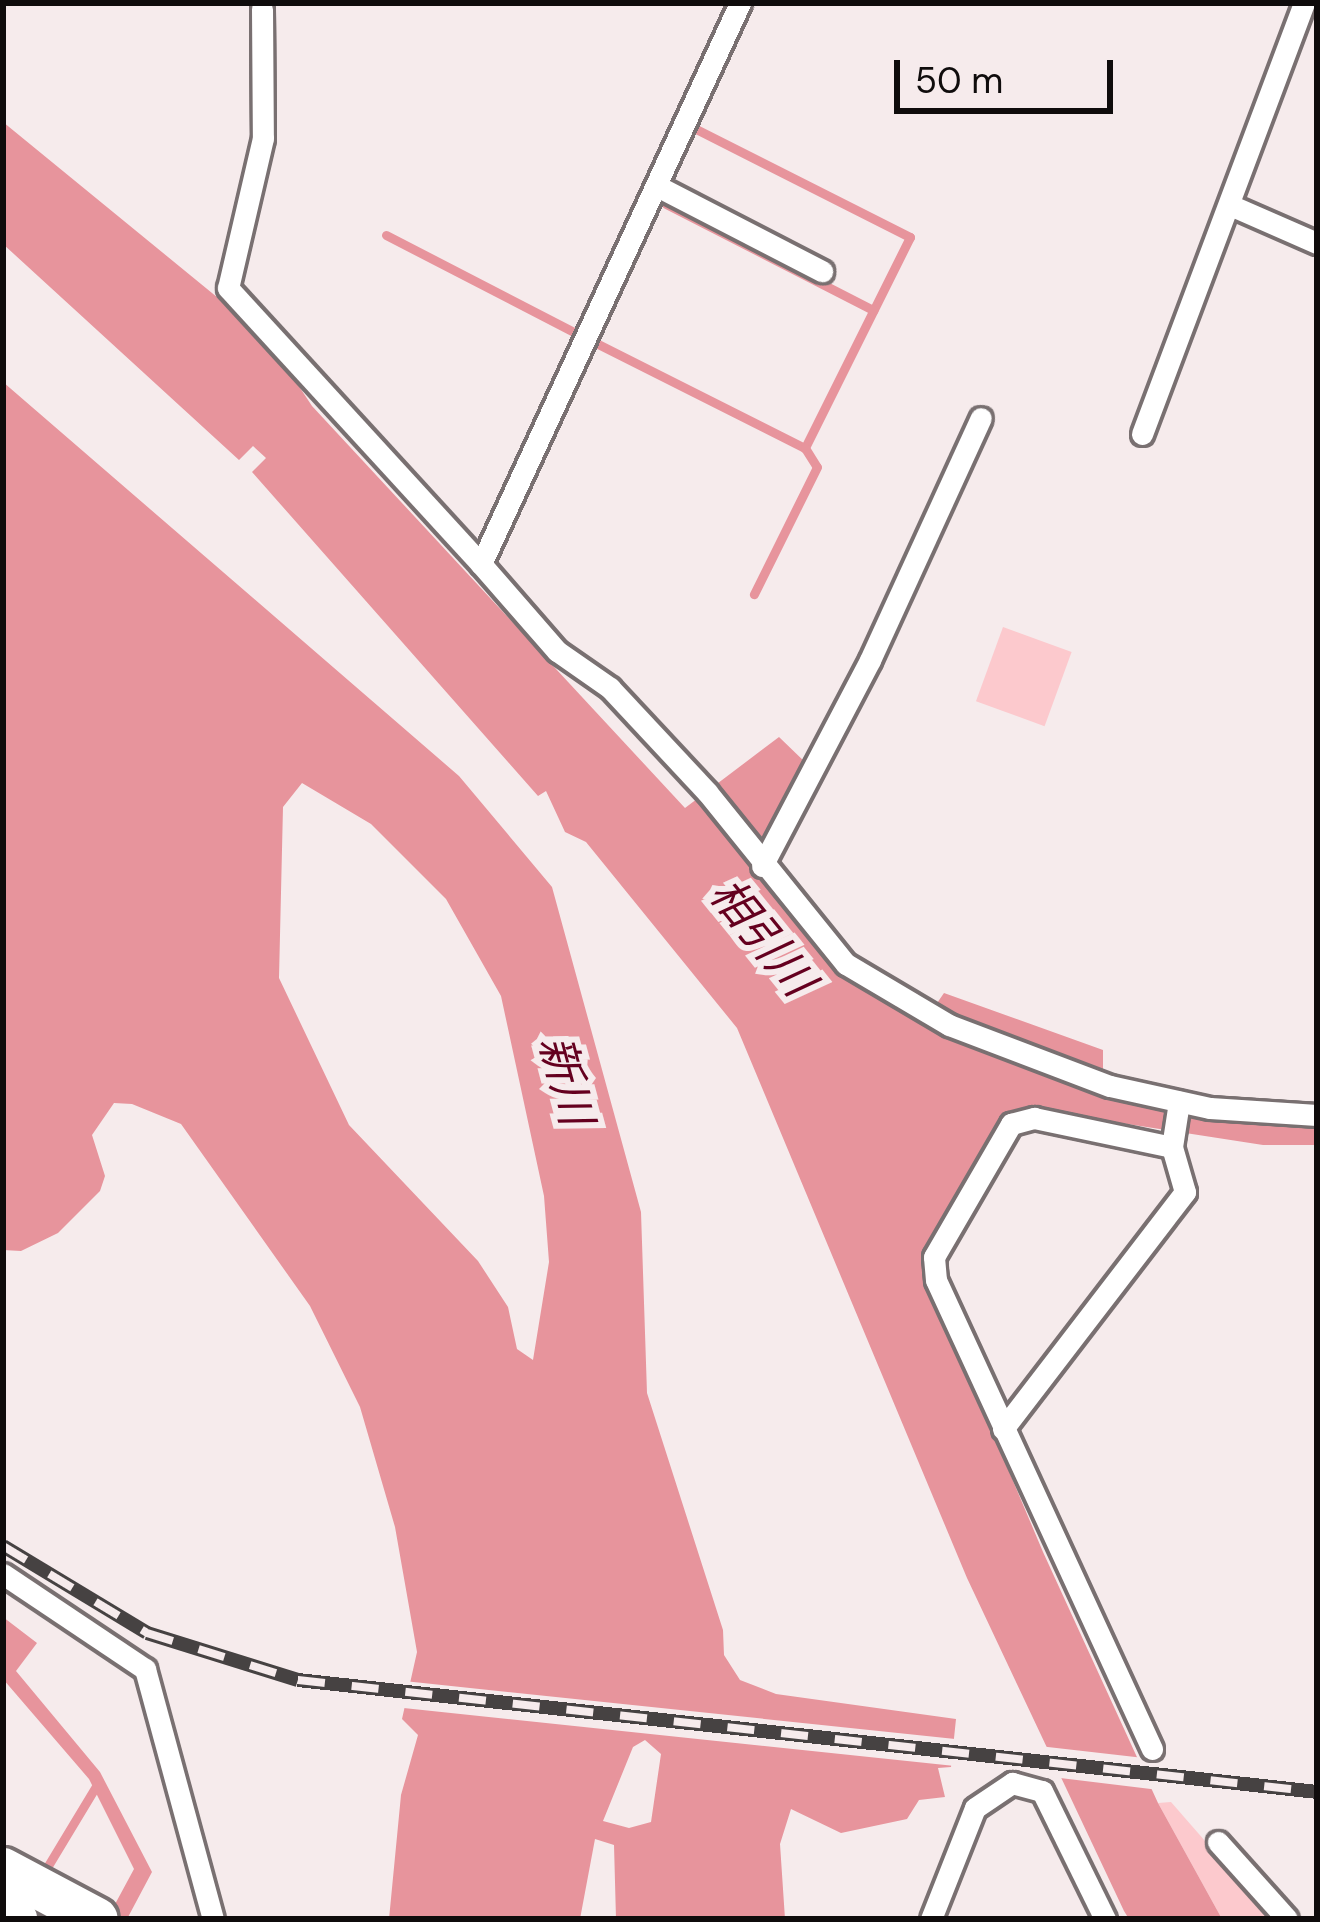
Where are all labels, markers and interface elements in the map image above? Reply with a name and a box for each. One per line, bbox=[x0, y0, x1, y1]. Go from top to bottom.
scale bar bbox=[900, 36, 1119, 110]
text: 50 m bbox=[915, 57, 1003, 104]
water label: 相引川 bbox=[699, 868, 825, 1006]
water label: 新川 bbox=[528, 1030, 604, 1130]

